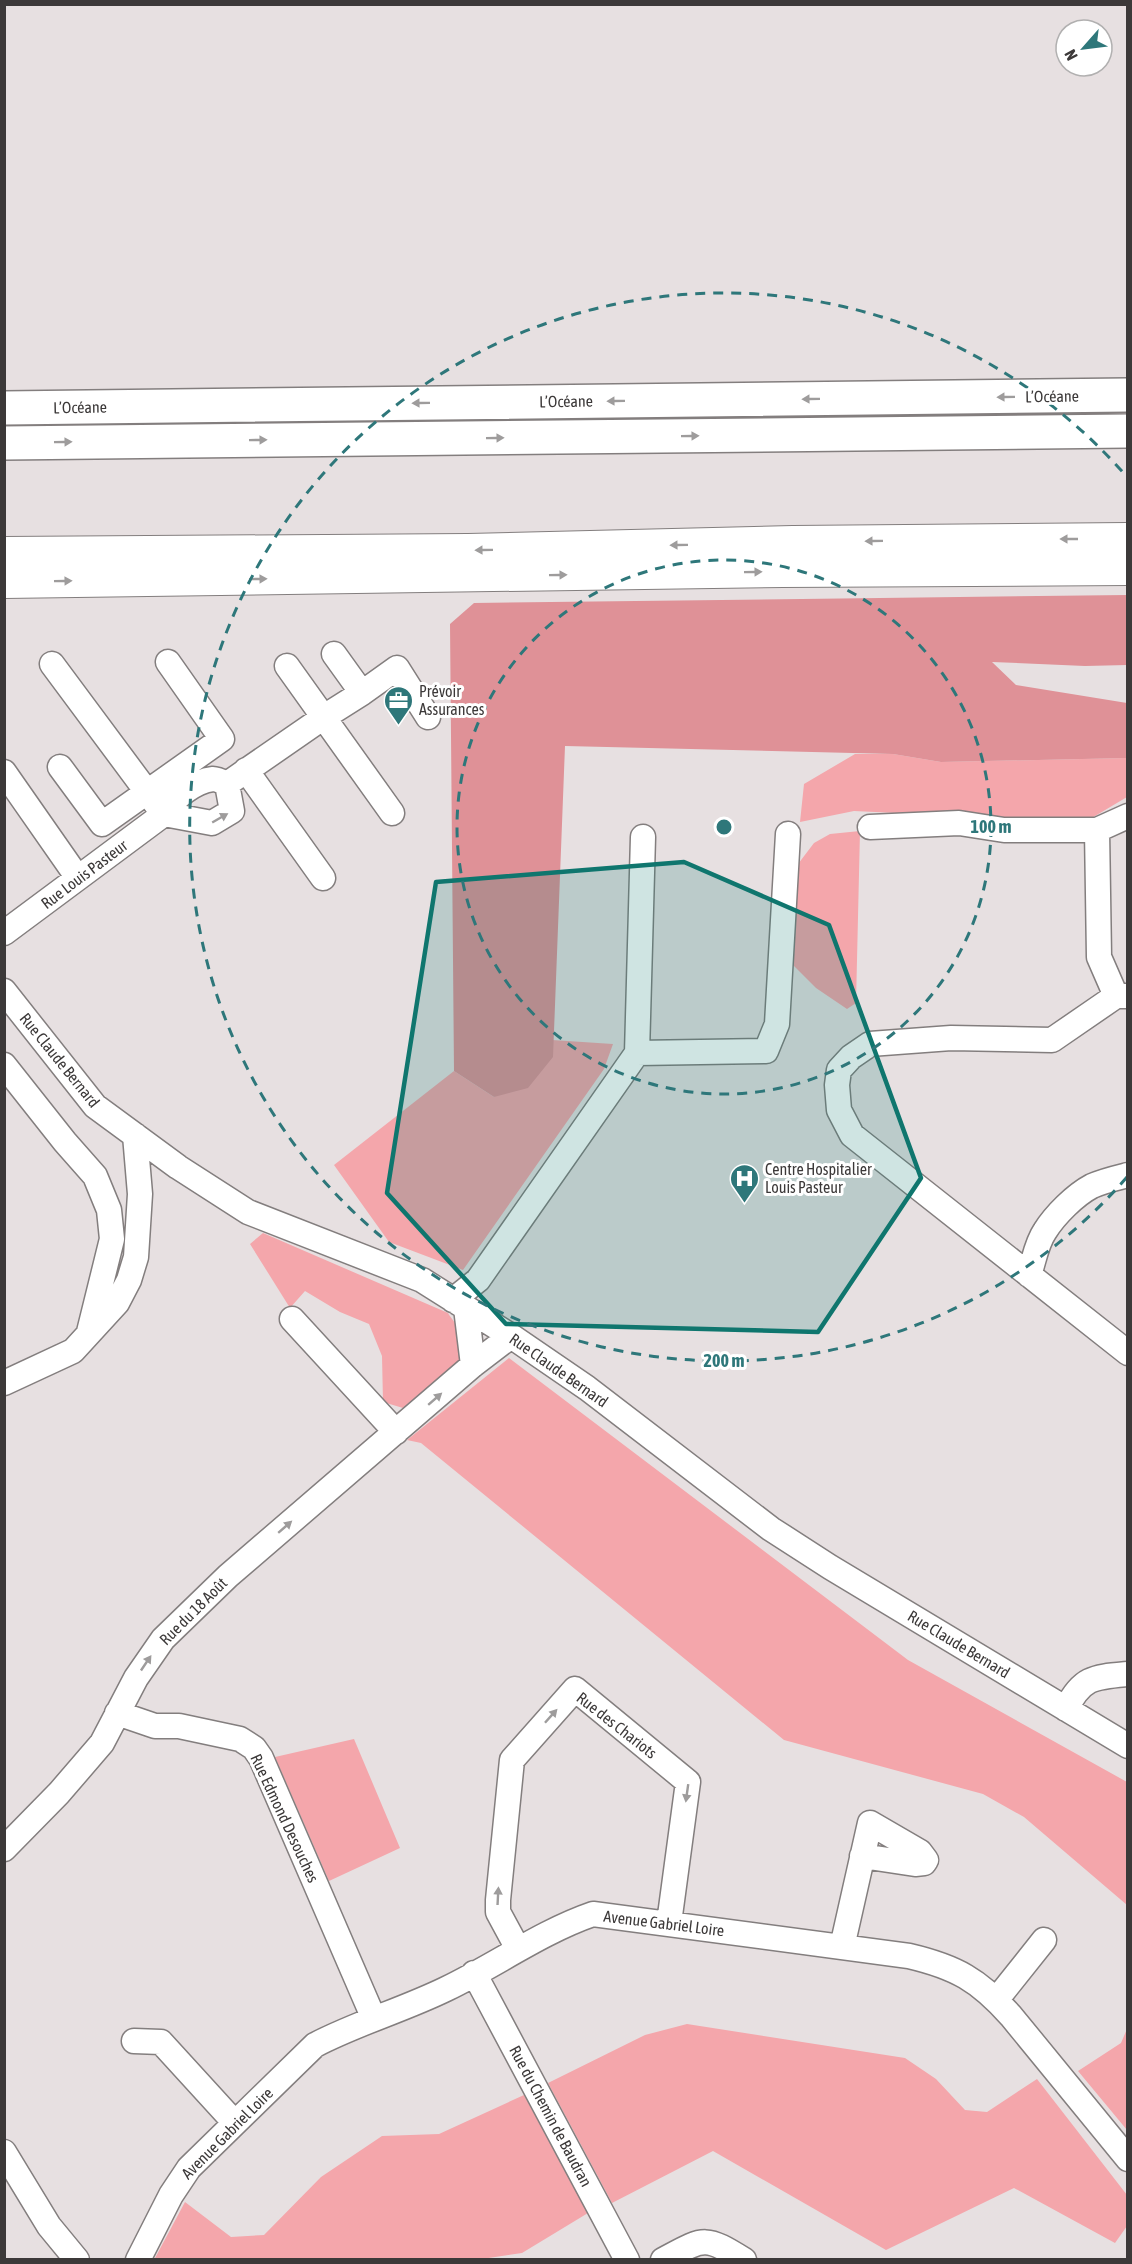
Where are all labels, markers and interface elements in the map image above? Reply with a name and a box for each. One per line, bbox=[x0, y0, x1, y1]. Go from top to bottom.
north arrow bbox=[1054, 18, 1114, 78]
text: N bbox=[1061, 47, 1081, 63]
street label: L’Océane bbox=[1025, 387, 1079, 405]
street label: L’Océane bbox=[539, 392, 593, 410]
one-way arrow bbox=[997, 392, 1016, 402]
one-way arrow bbox=[802, 394, 821, 404]
one-way arrow bbox=[607, 396, 626, 406]
street label: L’Océane bbox=[53, 398, 107, 416]
one-way arrow bbox=[412, 398, 431, 408]
one-way arrow bbox=[680, 431, 699, 441]
one-way arrow bbox=[485, 433, 504, 443]
one-way arrow bbox=[248, 435, 267, 445]
one-way arrow bbox=[53, 437, 72, 447]
one-way arrow bbox=[1060, 534, 1079, 544]
one-way arrow bbox=[865, 537, 884, 546]
one-way arrow bbox=[670, 540, 689, 550]
one-way arrow bbox=[475, 545, 494, 555]
one-way arrow bbox=[743, 567, 762, 577]
one-way arrow bbox=[548, 570, 567, 579]
one-way arrow bbox=[248, 574, 267, 584]
one-way arrow bbox=[53, 577, 72, 586]
place label: Prévoir Assurances bbox=[419, 682, 485, 718]
office icon: Prévoir Assurances bbox=[382, 684, 414, 726]
one-way arrow bbox=[212, 812, 228, 823]
text: 100 m bbox=[971, 816, 1011, 837]
centre of rings bbox=[714, 817, 734, 837]
street label: Rue Louis Pasteur bbox=[37, 836, 131, 912]
street label: Rue Claude Bernard bbox=[17, 1009, 103, 1111]
place label: Centre Hospitalier Louis Pasteur bbox=[765, 1160, 872, 1196]
hospital icon: Centre Hospitalier Louis Pasteur bbox=[728, 1162, 760, 1204]
street label: Rue Claude Bernard bbox=[506, 1329, 612, 1411]
text: 200 m bbox=[704, 1350, 744, 1371]
one-way arrow bbox=[427, 1393, 442, 1406]
one-way arrow bbox=[277, 1521, 292, 1534]
street label: Rue du 18 Août bbox=[156, 1573, 231, 1648]
street label: Rue Claude Bernard bbox=[905, 1606, 1013, 1682]
one-way arrow bbox=[140, 1655, 151, 1671]
street label: Rue des Chariots bbox=[573, 1688, 661, 1762]
one-way arrow bbox=[544, 1709, 557, 1724]
street label: Rue Edmond Desouches bbox=[247, 1751, 323, 1886]
one-way arrow bbox=[682, 1784, 691, 1803]
one-way arrow bbox=[494, 1886, 503, 1905]
street label: Avenue Gabriel Loire bbox=[603, 1907, 725, 1939]
street label: Rue du Chemin de Baudran bbox=[506, 2042, 596, 2190]
street label: Avenue Gabriel Loire bbox=[178, 2084, 276, 2182]

